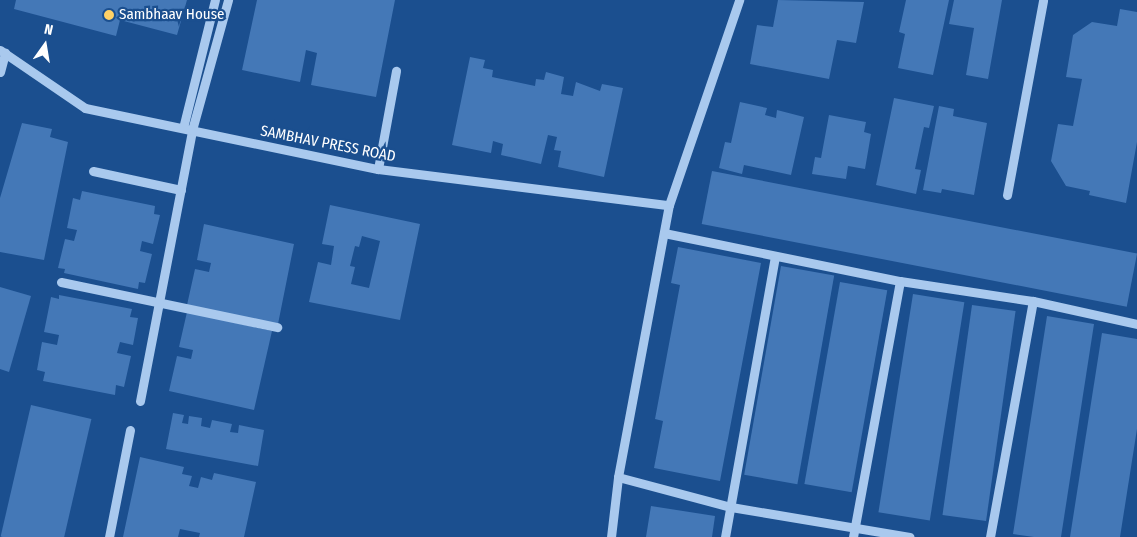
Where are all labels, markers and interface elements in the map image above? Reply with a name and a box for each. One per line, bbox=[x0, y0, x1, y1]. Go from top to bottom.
place label: Sambhaav House bbox=[119, 6, 224, 24]
marker: Sambhaav House bbox=[103, 9, 115, 21]
north arrow bbox=[20, 20, 70, 70]
text: N bbox=[42, 21, 54, 39]
street label: SAMBHAV PRESS ROAD bbox=[259, 122, 397, 166]

